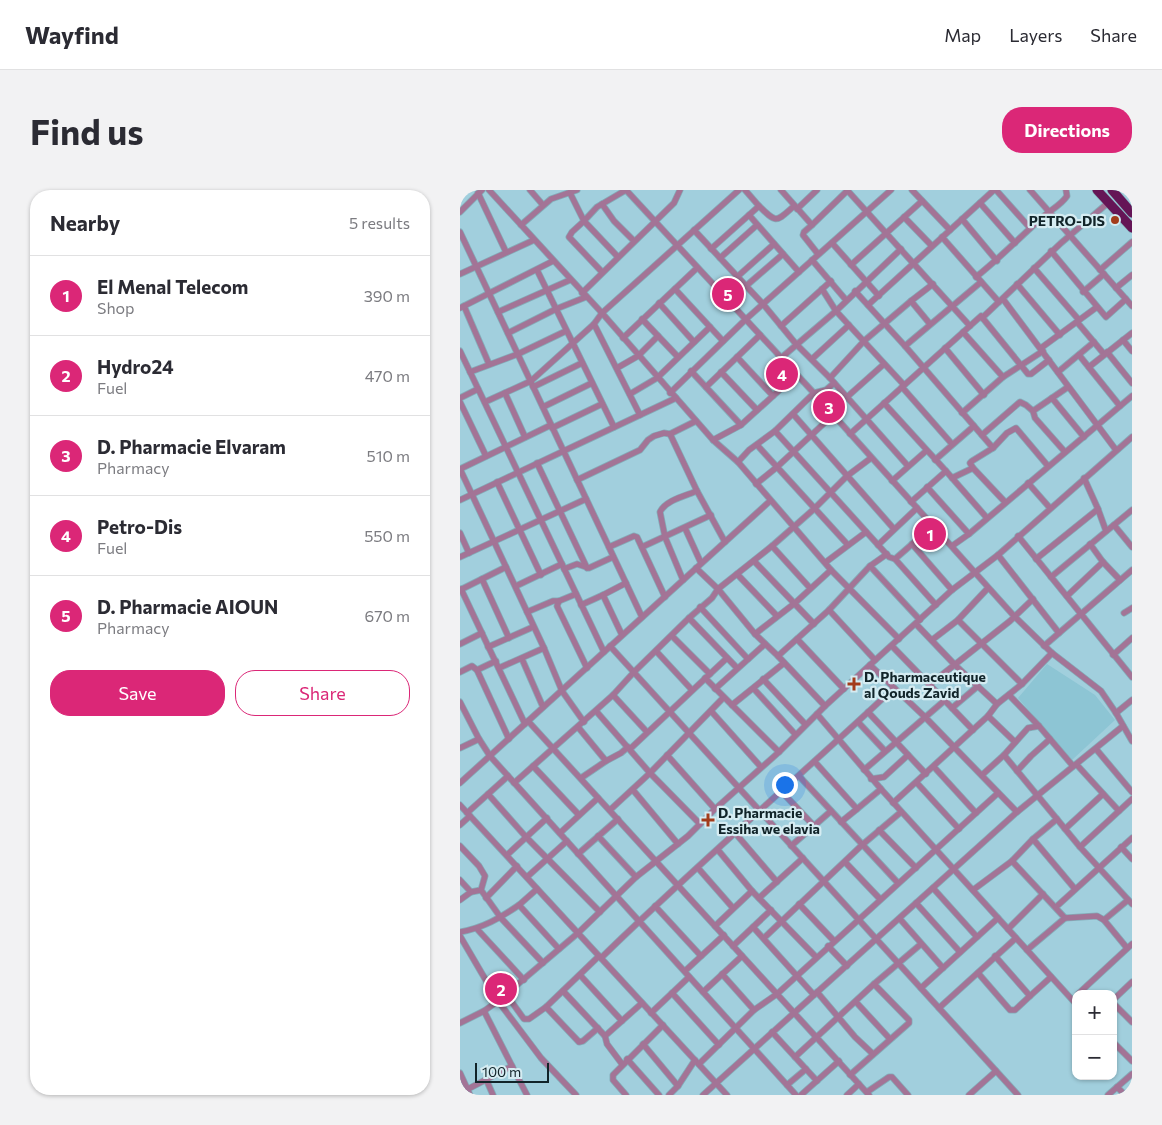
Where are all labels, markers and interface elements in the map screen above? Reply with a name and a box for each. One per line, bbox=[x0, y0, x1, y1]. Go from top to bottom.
text: Wayfind bbox=[25, 20, 119, 49]
text: Map bbox=[944, 24, 981, 46]
text: Layers bbox=[1009, 24, 1062, 46]
text: Share bbox=[1090, 24, 1137, 46]
button: Directions bbox=[1002, 107, 1132, 153]
text: Find us bbox=[30, 109, 144, 152]
text: Nearby bbox=[50, 210, 120, 235]
place label: PETRO-DIS bbox=[1029, 212, 1105, 229]
text: 5 results bbox=[349, 213, 410, 232]
marker: PETRO-DIS bbox=[1109, 214, 1121, 226]
text: El Menal Telecom bbox=[97, 275, 248, 298]
pin: 5 bbox=[712, 275, 744, 313]
text: 1 bbox=[62, 286, 70, 305]
text: 390 m bbox=[364, 286, 410, 305]
text: Shop bbox=[97, 298, 135, 317]
text: Hydro24 bbox=[97, 355, 174, 378]
pin: 4 bbox=[766, 355, 798, 393]
text: 2 bbox=[61, 366, 71, 385]
text: 470 m bbox=[365, 366, 410, 385]
text: Fuel bbox=[97, 378, 127, 397]
pin: 3 bbox=[813, 388, 845, 426]
text: D. Pharmacie Elvaram bbox=[97, 435, 286, 458]
text: 3 bbox=[61, 446, 71, 465]
text: 510 m bbox=[367, 446, 410, 465]
text: Pharmacy bbox=[97, 458, 170, 477]
text: Petro-Dis bbox=[97, 515, 182, 538]
pin: 1 bbox=[914, 515, 946, 553]
text: 4 bbox=[61, 526, 71, 545]
text: 550 m bbox=[364, 526, 410, 545]
text: Fuel bbox=[97, 538, 127, 557]
text: D. Pharmacie AIOUN bbox=[97, 595, 278, 618]
text: 5 bbox=[61, 606, 71, 625]
text: 670 m bbox=[364, 606, 410, 625]
text: Pharmacy bbox=[97, 618, 170, 637]
place label: D. Pharmaceutique al Qouds Zavid bbox=[864, 668, 986, 701]
button: Save bbox=[50, 670, 225, 716]
button: Share bbox=[235, 670, 410, 716]
marker: D. Pharmaceutique al Qouds Zavid bbox=[848, 678, 860, 690]
your location bbox=[772, 772, 798, 798]
place label: D. Pharmacie Essiha we elavia bbox=[718, 804, 820, 837]
marker: D. Pharmacie Essiha we elavia bbox=[702, 814, 714, 826]
pin: 2 bbox=[485, 970, 517, 1008]
map controls bbox=[1072, 990, 1117, 1080]
button: + bbox=[1072, 990, 1117, 1035]
button: − bbox=[1072, 1035, 1117, 1080]
scale bar bbox=[475, 1060, 549, 1083]
text: 100 m bbox=[482, 1063, 521, 1080]

